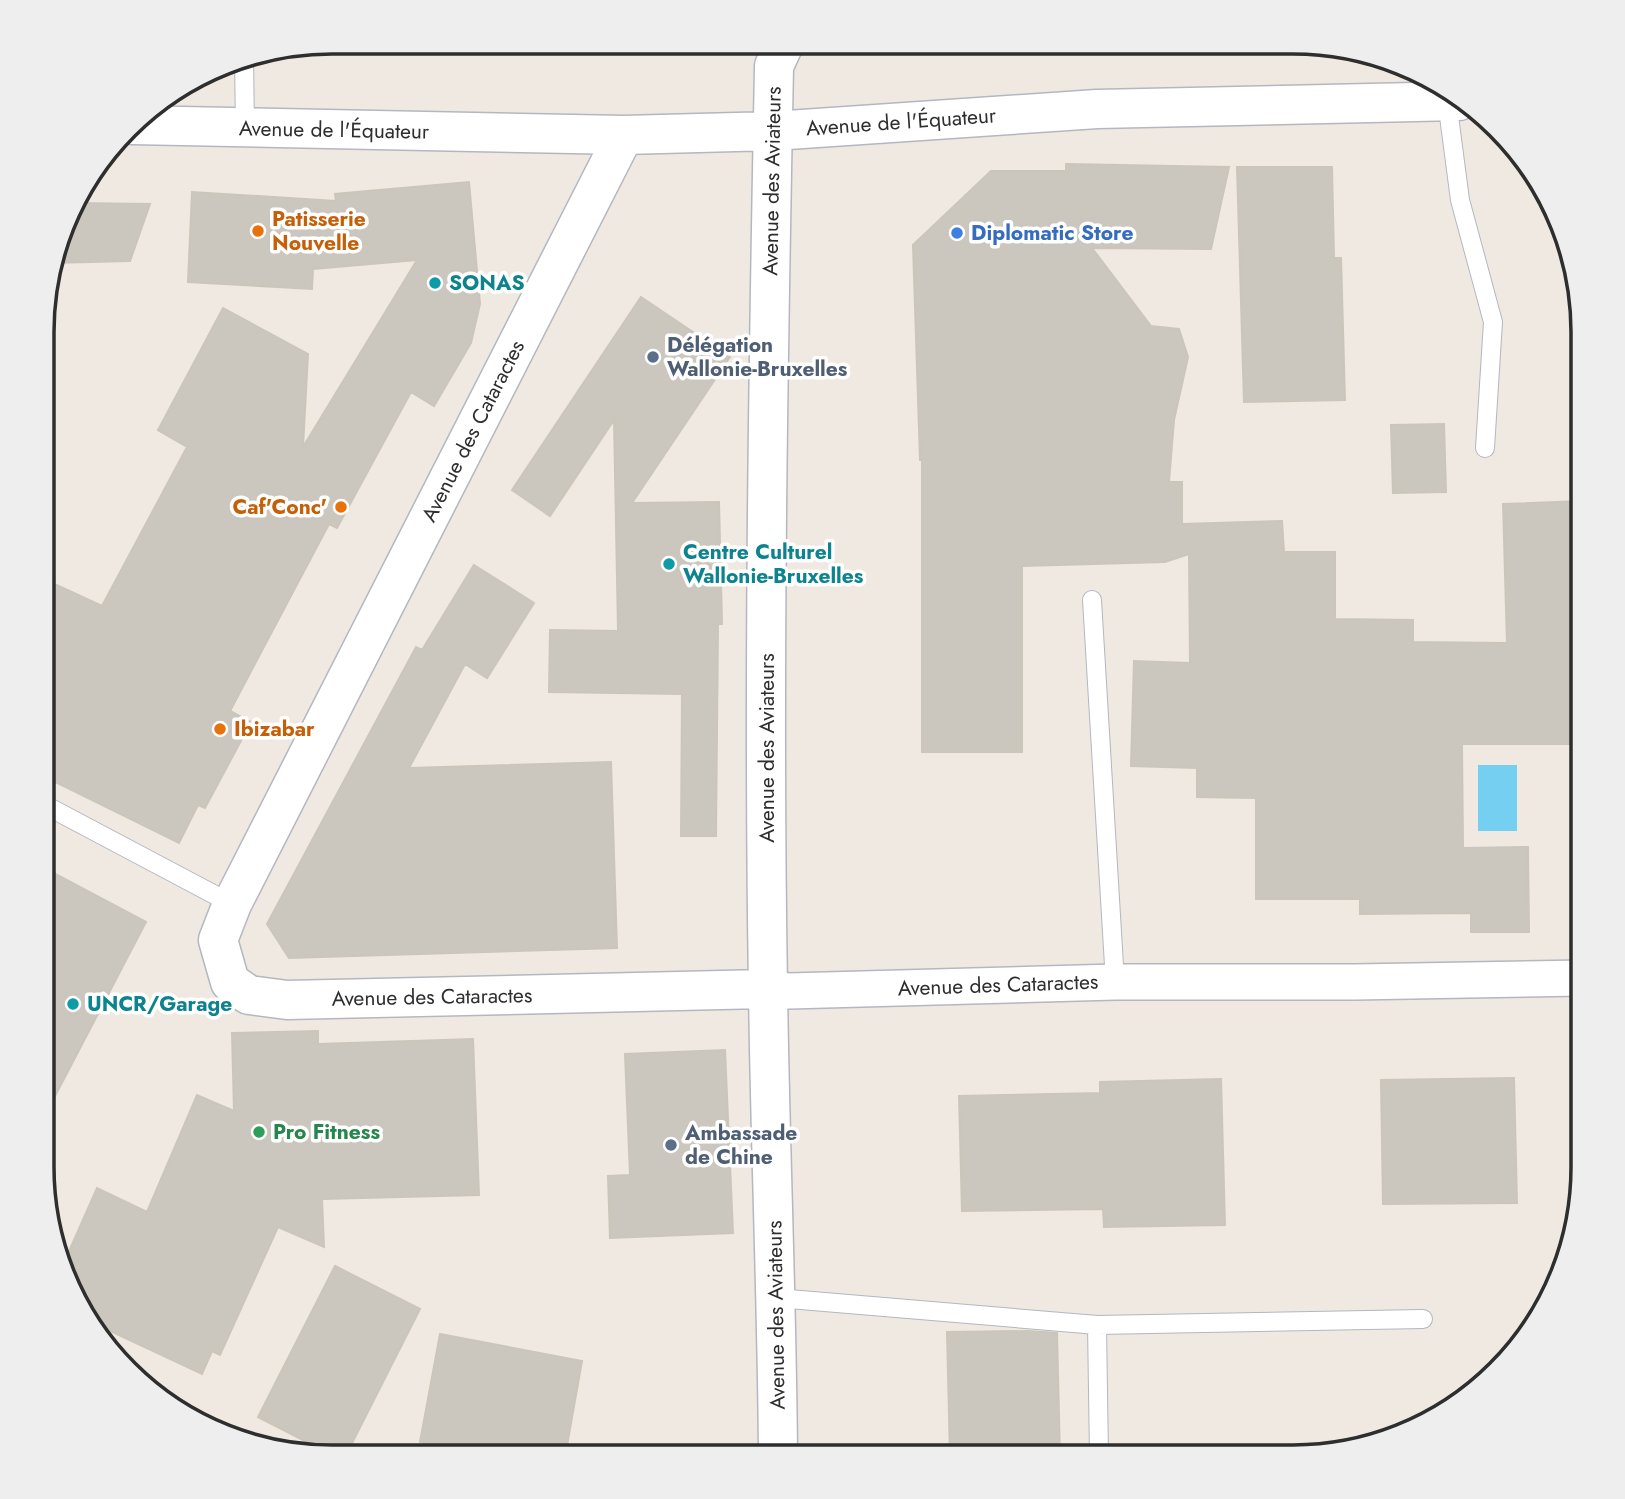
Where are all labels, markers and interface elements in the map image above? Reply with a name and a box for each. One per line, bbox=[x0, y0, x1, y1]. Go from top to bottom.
street label: Avenue des Aviateurs bbox=[755, 86, 789, 276]
street label: Avenue de l'Équateur bbox=[805, 100, 998, 144]
street label: Avenue de l'Équateur bbox=[239, 113, 430, 147]
place label: Patisserie Nouvelle bbox=[272, 204, 366, 258]
place label: Diplomatic Store bbox=[971, 218, 1133, 248]
marker: Patisserie Nouvelle bbox=[250, 223, 266, 239]
marker: Diplomatic Store bbox=[949, 225, 965, 241]
place label: SONAS bbox=[449, 268, 525, 298]
marker: SONAS bbox=[427, 275, 443, 291]
place label: Délégation Wallonie-Bruxelles bbox=[667, 330, 848, 384]
street label: Avenue des Cataractes bbox=[414, 335, 532, 527]
marker: Délégation Wallonie-Bruxelles bbox=[645, 349, 661, 365]
place label: Caf'Conc' bbox=[233, 492, 327, 522]
marker: Caf'Conc' bbox=[333, 499, 349, 515]
place label: Centre Culturel Wallonie-Bruxelles bbox=[683, 537, 864, 591]
marker: Centre Culturel Wallonie-Bruxelles bbox=[661, 556, 677, 572]
street label: Avenue des Aviateurs bbox=[752, 653, 782, 843]
place label: Ibizabar bbox=[234, 714, 315, 744]
marker: Ibizabar bbox=[212, 721, 228, 737]
street label: Avenue des Cataractes bbox=[897, 967, 1099, 1003]
street label: Avenue des Cataractes bbox=[331, 980, 533, 1014]
place label: UNCR/Garage bbox=[87, 989, 232, 1019]
marker: UNCR/Garage bbox=[65, 996, 81, 1012]
place label: Pro Fitness bbox=[273, 1117, 380, 1147]
place label: Ambassade de Chine bbox=[684, 1118, 797, 1172]
marker: Pro Fitness bbox=[251, 1124, 267, 1140]
marker: Ambassade de Chine bbox=[663, 1137, 679, 1153]
street label: Avenue des Aviateurs bbox=[759, 1220, 793, 1410]

